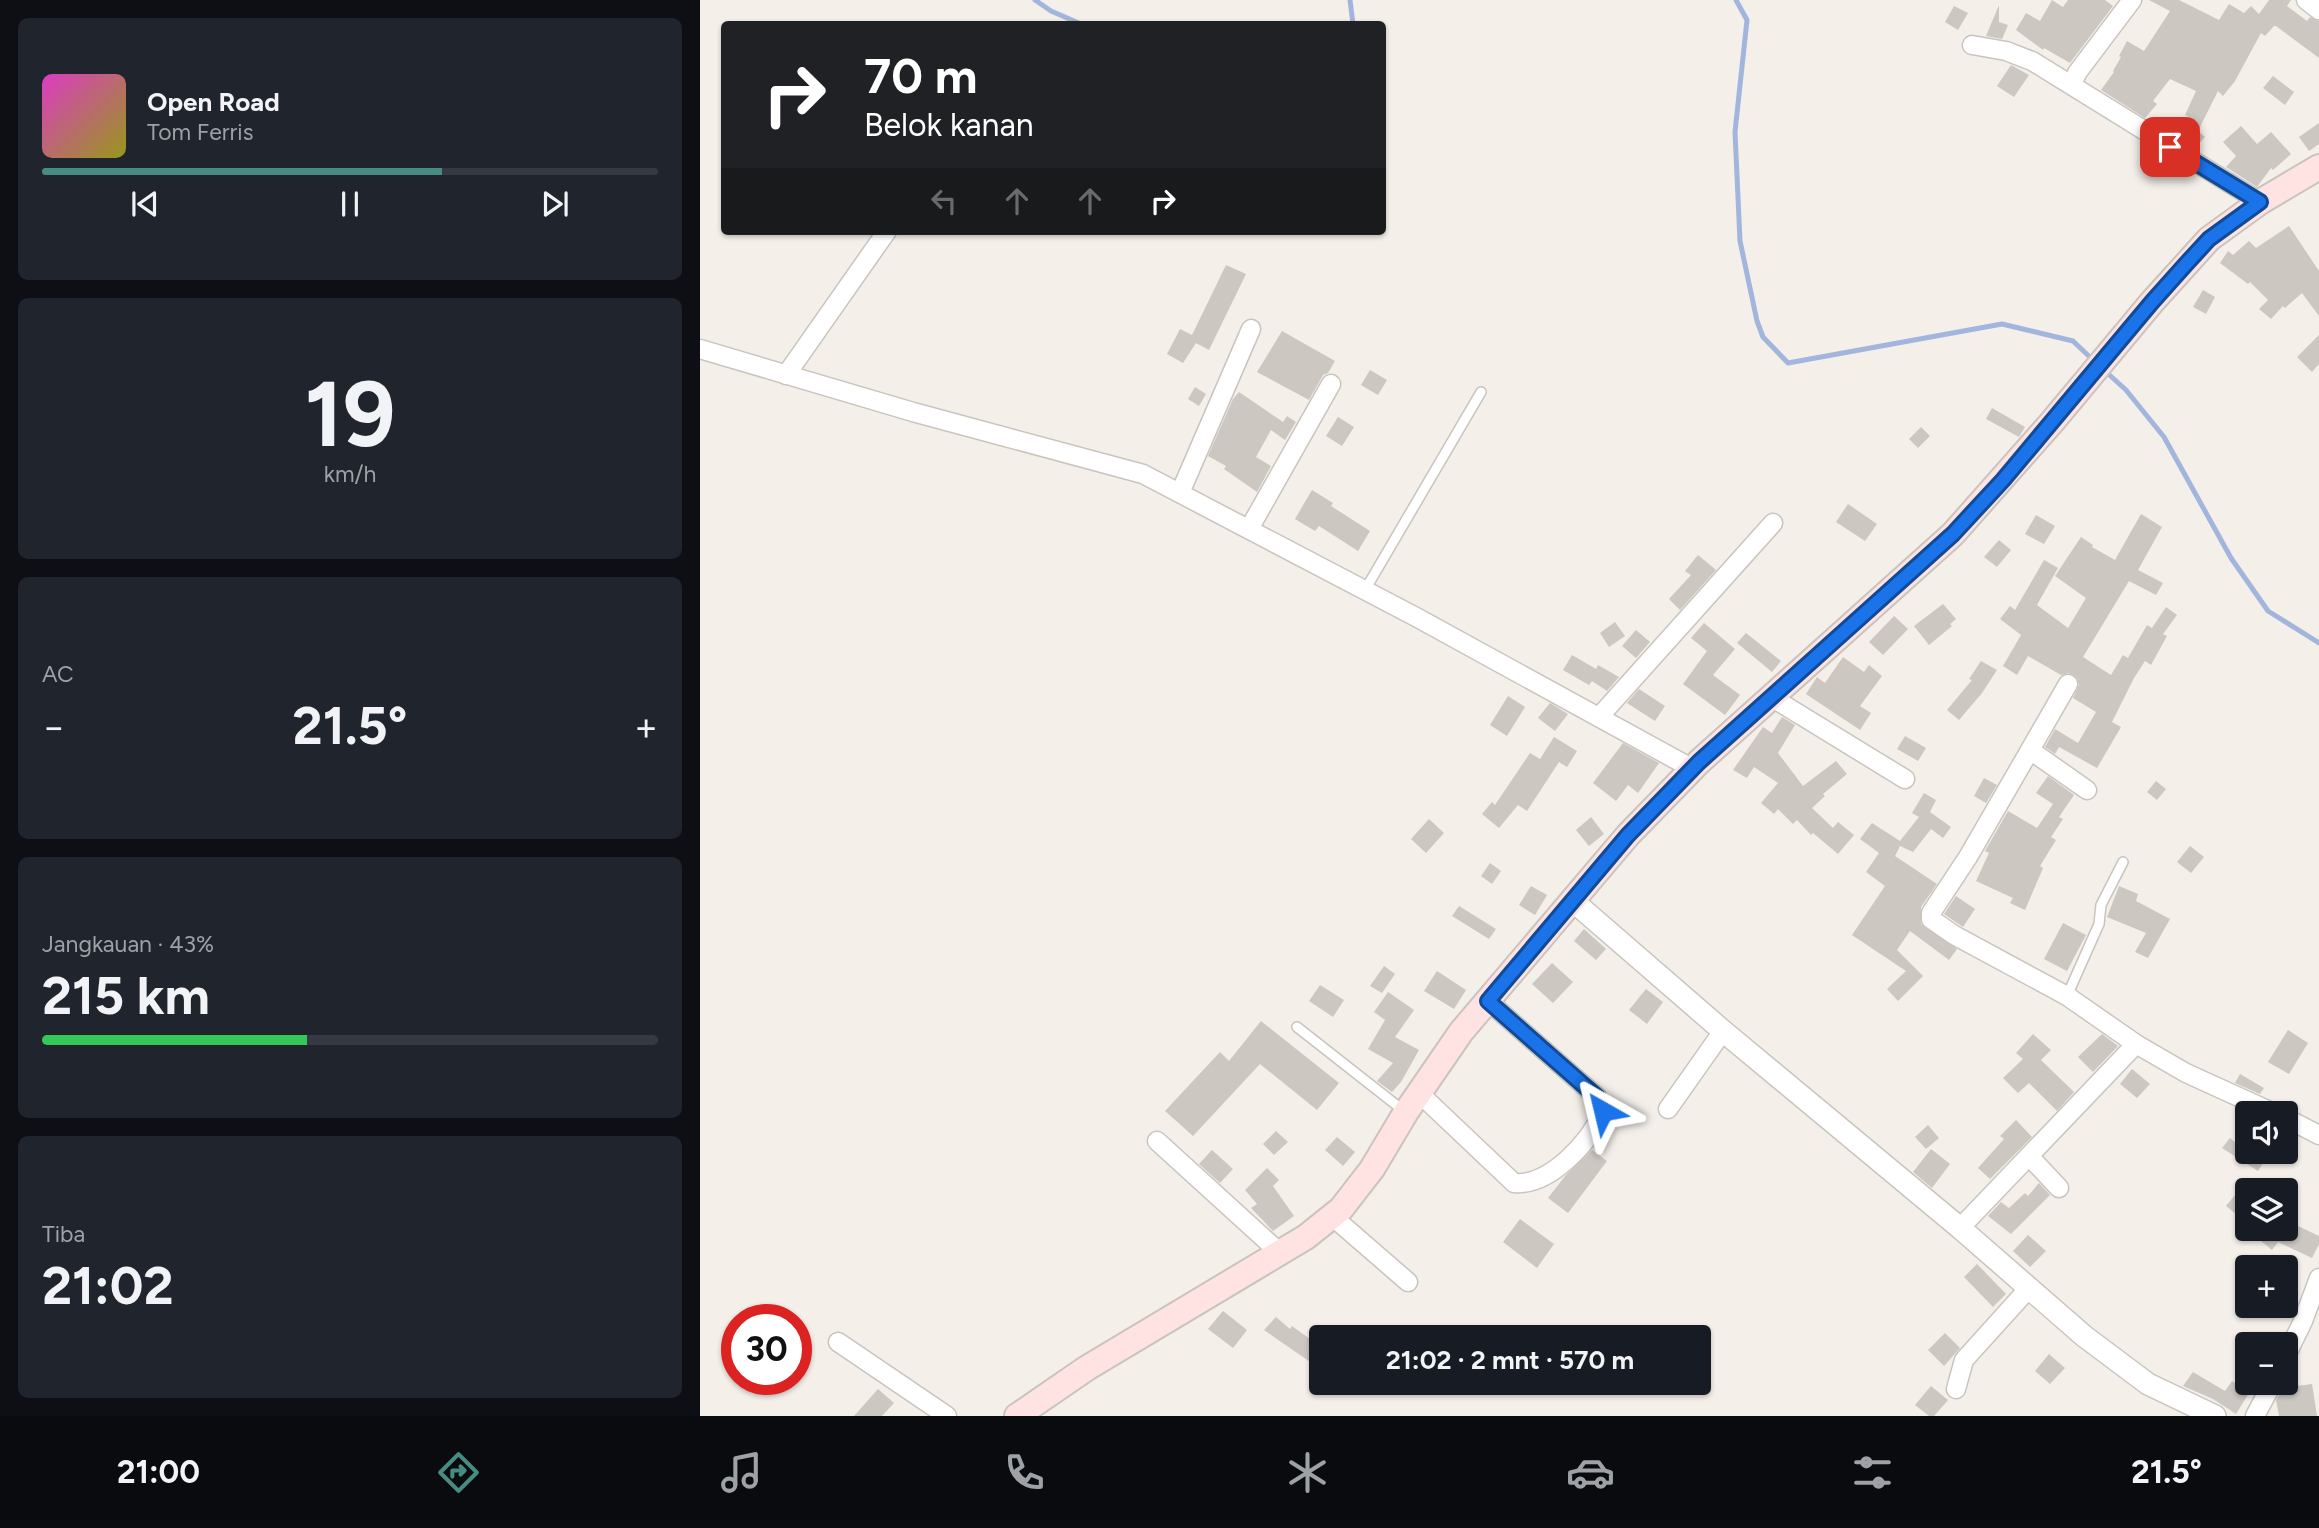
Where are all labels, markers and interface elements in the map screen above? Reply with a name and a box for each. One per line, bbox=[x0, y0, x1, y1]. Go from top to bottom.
text: 70 m bbox=[864, 46, 977, 105]
icon: right bbox=[749, 49, 840, 140]
text: Open Road bbox=[147, 86, 280, 118]
text: Belok kanan bbox=[864, 106, 1034, 144]
pin bbox=[2140, 117, 2200, 177]
text: Tom Ferris bbox=[147, 118, 253, 146]
icon: arrive bbox=[2151, 128, 2189, 166]
icon: left bbox=[925, 182, 963, 220]
icon: ahead bbox=[998, 182, 1036, 220]
icon: ahead bbox=[1071, 182, 1109, 220]
icon: right bbox=[1144, 182, 1182, 220]
icon: previous bbox=[126, 185, 164, 223]
icon: pause bbox=[331, 185, 369, 223]
icon: next bbox=[536, 185, 574, 223]
text: 19 bbox=[304, 360, 396, 469]
text: km/h bbox=[324, 460, 376, 488]
text: AC bbox=[42, 660, 74, 688]
text: 21.5° bbox=[293, 695, 407, 757]
text: − bbox=[42, 704, 66, 750]
text: + bbox=[634, 704, 658, 750]
text: Jangkauan · 43% bbox=[42, 930, 214, 958]
text: 215 km bbox=[42, 965, 210, 1027]
position arrow bbox=[1566, 1074, 1640, 1148]
map controls bbox=[2235, 1101, 2298, 1395]
button: sound bbox=[2235, 1101, 2298, 1164]
button: layers bbox=[2235, 1178, 2298, 1241]
text: Tiba bbox=[42, 1220, 85, 1248]
text: 21:02 bbox=[42, 1255, 174, 1317]
button: + bbox=[2235, 1255, 2298, 1318]
speed limit sign: 30 bbox=[721, 1304, 812, 1395]
button: − bbox=[2235, 1332, 2298, 1395]
text: 21:02 · 2 mnt · 570 m bbox=[1386, 1344, 1634, 1376]
icon: directions bbox=[434, 1448, 483, 1497]
icon: music bbox=[717, 1448, 766, 1497]
icon: phone bbox=[1000, 1448, 1049, 1497]
icon: climate bbox=[1283, 1448, 1332, 1497]
icon: car bbox=[1566, 1448, 1615, 1497]
icon: filters bbox=[1848, 1448, 1897, 1497]
text: 21:00 bbox=[117, 1453, 200, 1491]
text: 21.5° bbox=[2131, 1453, 2202, 1491]

